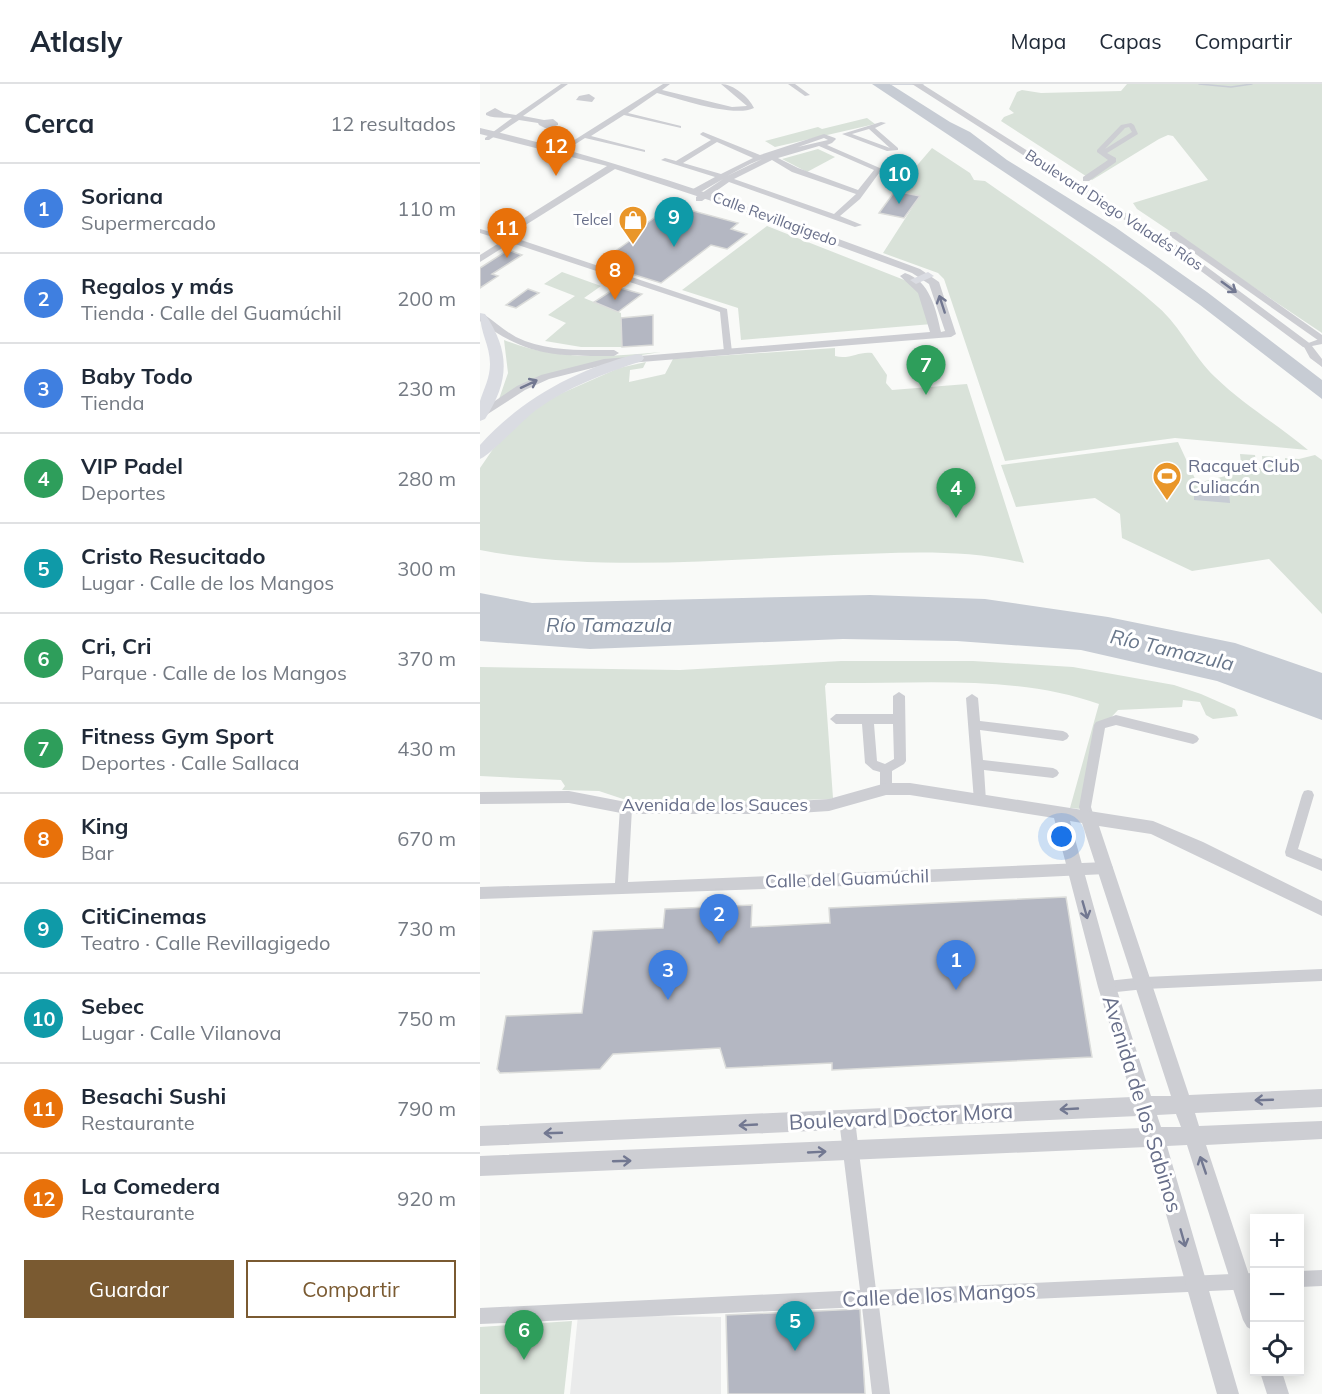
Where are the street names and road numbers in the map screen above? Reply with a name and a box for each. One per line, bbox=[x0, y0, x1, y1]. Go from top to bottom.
street label: Boulevard Diego Valadés Ríos bbox=[1022, 145, 1207, 274]
street label: Calle Revillagigedo bbox=[710, 187, 840, 250]
street label: Avenida de los Sauces bbox=[622, 793, 808, 816]
street label: Calle del Guamúchil bbox=[765, 864, 929, 893]
street label: Avenida de los Sabinos bbox=[1098, 992, 1188, 1215]
street label: Boulevard Doctor Mora bbox=[788, 1097, 1014, 1135]
street label: Calle de los Mangos bbox=[841, 1276, 1036, 1312]

